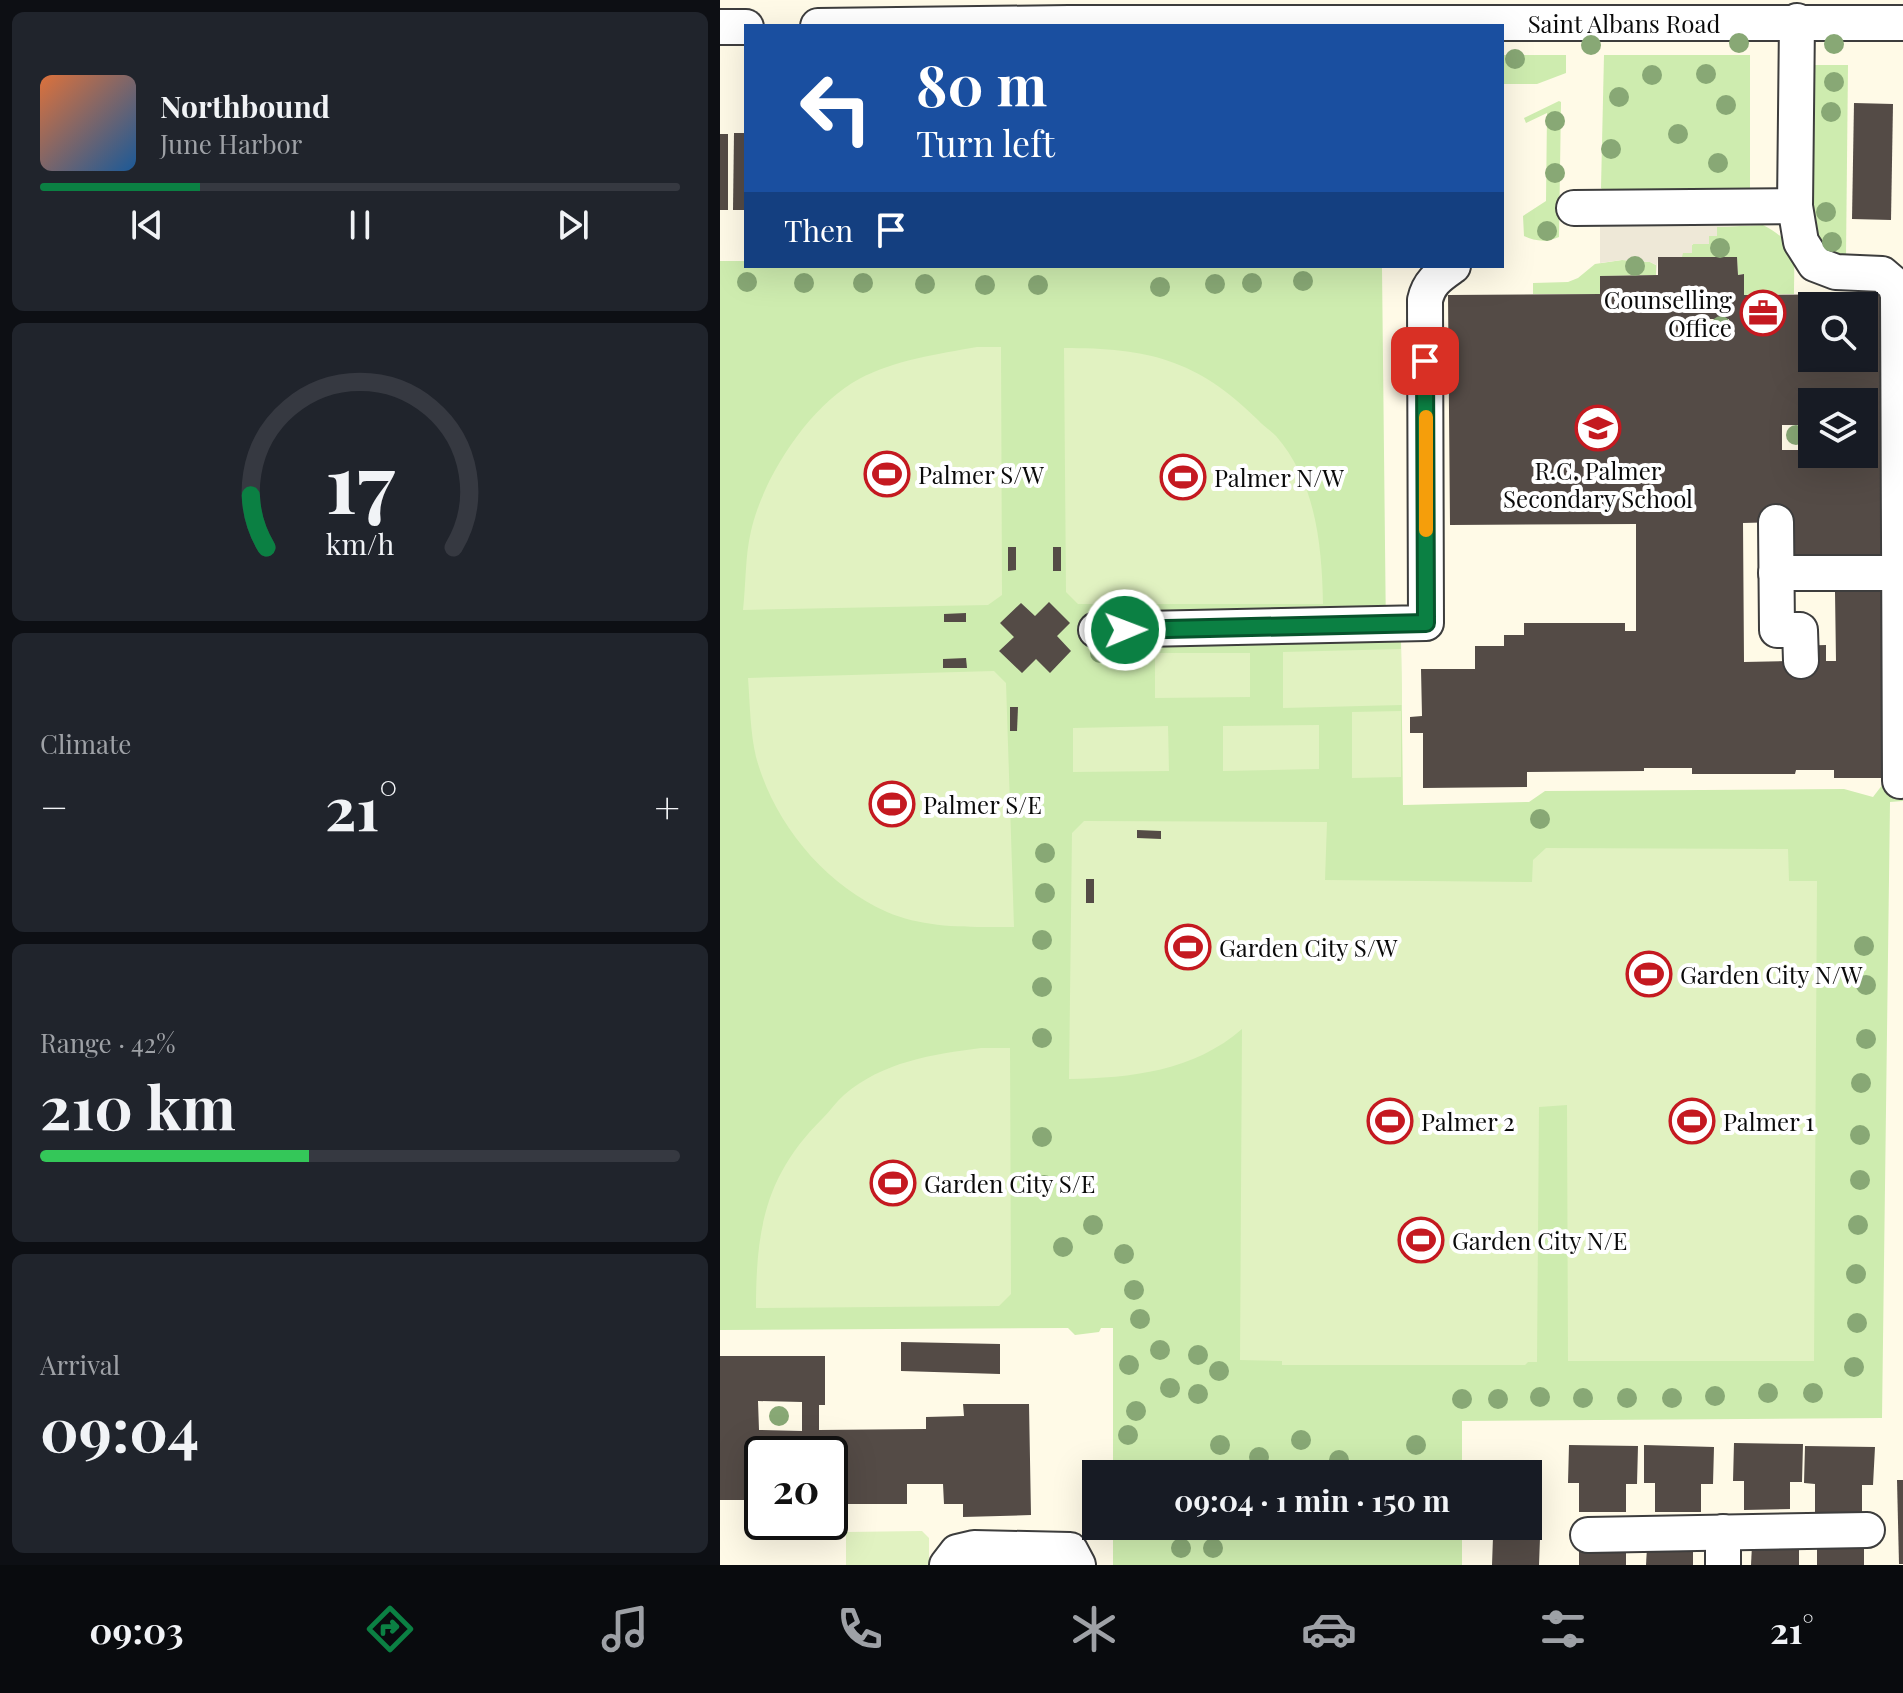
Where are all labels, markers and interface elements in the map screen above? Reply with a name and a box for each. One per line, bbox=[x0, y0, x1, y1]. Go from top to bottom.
street label: Saint Albans Road bbox=[1528, 7, 1720, 39]
text: 80 m bbox=[916, 46, 1047, 121]
icon: left bbox=[784, 56, 888, 160]
text: Northbound bbox=[160, 86, 330, 126]
text: Turn left bbox=[916, 118, 1055, 166]
text: June Harbor bbox=[160, 126, 302, 161]
icon: previous bbox=[125, 203, 169, 247]
icon: pause bbox=[338, 203, 382, 247]
icon: next bbox=[551, 203, 595, 247]
icon: arrive bbox=[869, 208, 913, 252]
text: Then bbox=[784, 210, 853, 250]
place label: Counselling Office bbox=[1604, 283, 1732, 343]
office icon: Counselling Office bbox=[1739, 289, 1787, 337]
map controls bbox=[1798, 292, 1878, 468]
button: search bbox=[1798, 292, 1878, 372]
pin bbox=[1391, 327, 1459, 395]
icon: arrive bbox=[1403, 339, 1447, 383]
button: layers bbox=[1798, 388, 1878, 468]
school or university icon: R.C. Palmer Secondary School bbox=[1574, 404, 1622, 452]
text: 17 bbox=[325, 423, 395, 534]
sports icon: Palmer S/W bbox=[863, 450, 911, 498]
sports icon: Palmer N/W bbox=[1159, 453, 1207, 501]
place label: R.C. Palmer Secondary School bbox=[1503, 454, 1693, 514]
place label: Palmer S/W bbox=[918, 458, 1044, 490]
place label: Palmer N/W bbox=[1214, 461, 1344, 493]
text: km/h bbox=[326, 524, 394, 562]
position arrow bbox=[1083, 588, 1167, 672]
text: Climate bbox=[40, 726, 131, 761]
text: 21° bbox=[325, 766, 398, 846]
text: − bbox=[40, 776, 68, 835]
text: + bbox=[654, 776, 680, 835]
sports icon: Palmer S/E bbox=[868, 780, 916, 828]
place label: Palmer S/E bbox=[923, 788, 1042, 820]
sports icon: Garden City S/W bbox=[1164, 923, 1212, 971]
place label: Garden City S/W bbox=[1219, 931, 1398, 963]
sports icon: Garden City N/W bbox=[1625, 950, 1673, 998]
place label: Garden City N/W bbox=[1680, 958, 1863, 990]
text: Range · 42% bbox=[40, 1025, 176, 1060]
text: 210 km bbox=[40, 1065, 236, 1145]
sports icon: Palmer 2 bbox=[1366, 1097, 1414, 1145]
sports icon: Palmer 1 bbox=[1668, 1097, 1716, 1145]
place label: Palmer 2 bbox=[1421, 1105, 1515, 1137]
place label: Palmer 1 bbox=[1723, 1105, 1814, 1137]
sports icon: Garden City S/E bbox=[869, 1159, 917, 1207]
place label: Garden City S/E bbox=[924, 1167, 1095, 1199]
sports icon: Garden City N/E bbox=[1397, 1216, 1445, 1264]
place label: Garden City N/E bbox=[1452, 1224, 1627, 1256]
text: Arrival bbox=[40, 1347, 120, 1382]
text: 09:04 bbox=[40, 1387, 199, 1467]
speed limit sign: 20 bbox=[744, 1436, 848, 1540]
text: 09:04 · 1 min · 150 m bbox=[1174, 1480, 1450, 1520]
icon: directions bbox=[362, 1601, 418, 1657]
icon: music bbox=[597, 1601, 653, 1657]
icon: phone bbox=[832, 1601, 888, 1657]
icon: climate bbox=[1066, 1601, 1122, 1657]
icon: car bbox=[1301, 1601, 1357, 1657]
icon: filters bbox=[1535, 1601, 1591, 1657]
text: 09:03 bbox=[89, 1605, 184, 1653]
text: 21° bbox=[1770, 1605, 1814, 1653]

